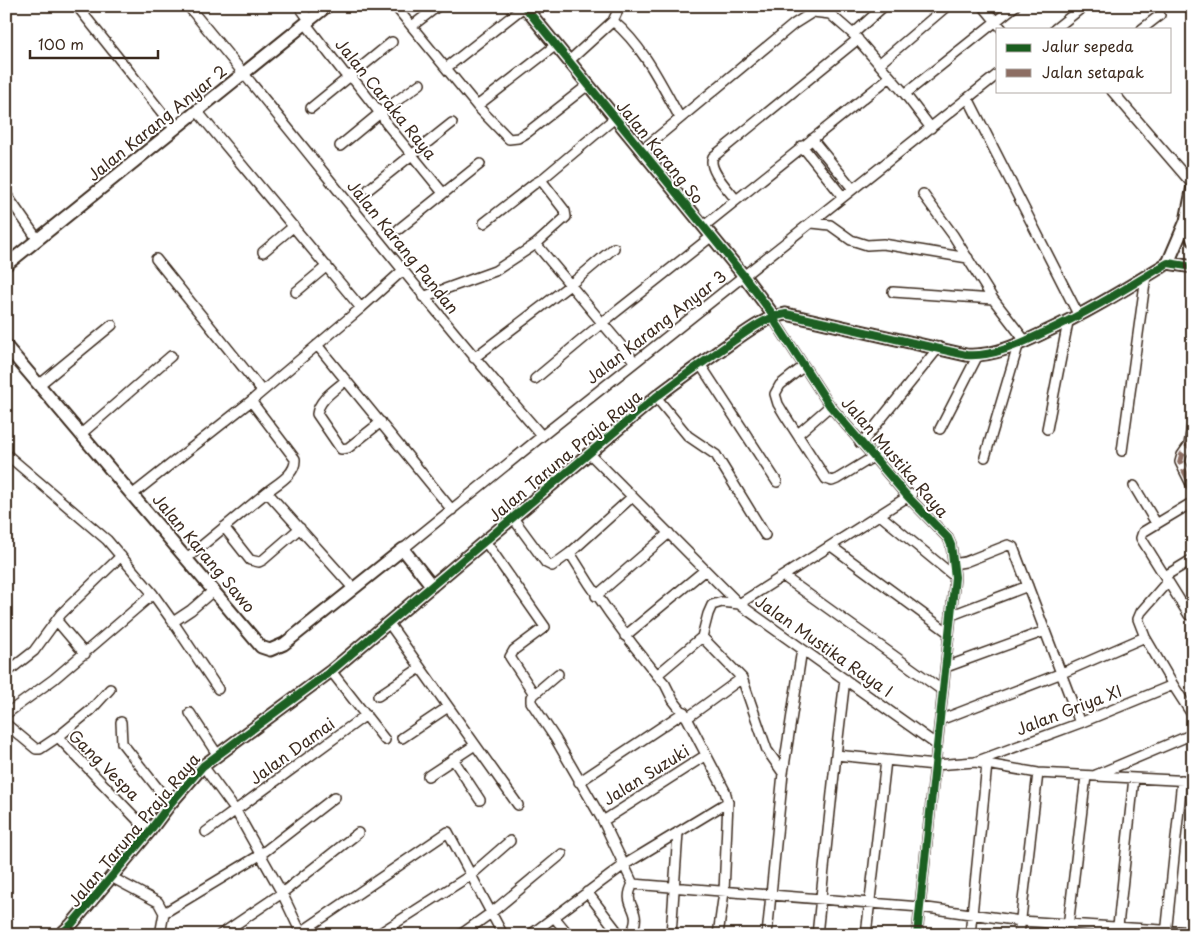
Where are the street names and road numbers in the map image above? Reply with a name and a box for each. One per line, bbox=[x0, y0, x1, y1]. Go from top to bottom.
street label: Jalan Caraka Raya bbox=[330, 33, 443, 164]
street label: Jalan Karang Anyar 2 bbox=[82, 58, 231, 186]
street label: Jalan Karang So bbox=[612, 94, 710, 208]
street label: Jalan Karang Pandan bbox=[342, 174, 465, 318]
street label: Jalan Karang Anyar 3 bbox=[580, 264, 731, 389]
street label: Jalan Taruna Praja Raya bbox=[482, 384, 646, 527]
street label: Jalan Mustika Raya bbox=[836, 391, 955, 522]
street label: Jalan Karang Sawo bbox=[148, 488, 262, 617]
street label: Jalan Mustika Raya I bbox=[751, 589, 898, 702]
street label: Jalan Griya XI bbox=[1012, 678, 1125, 740]
street label: Jalan Damai bbox=[244, 711, 339, 789]
street label: Gang Vespa bbox=[64, 723, 146, 805]
street label: Jalan Suzuki bbox=[598, 738, 693, 810]
street label: Jalan Taruna Praja Raya bbox=[62, 747, 205, 911]

